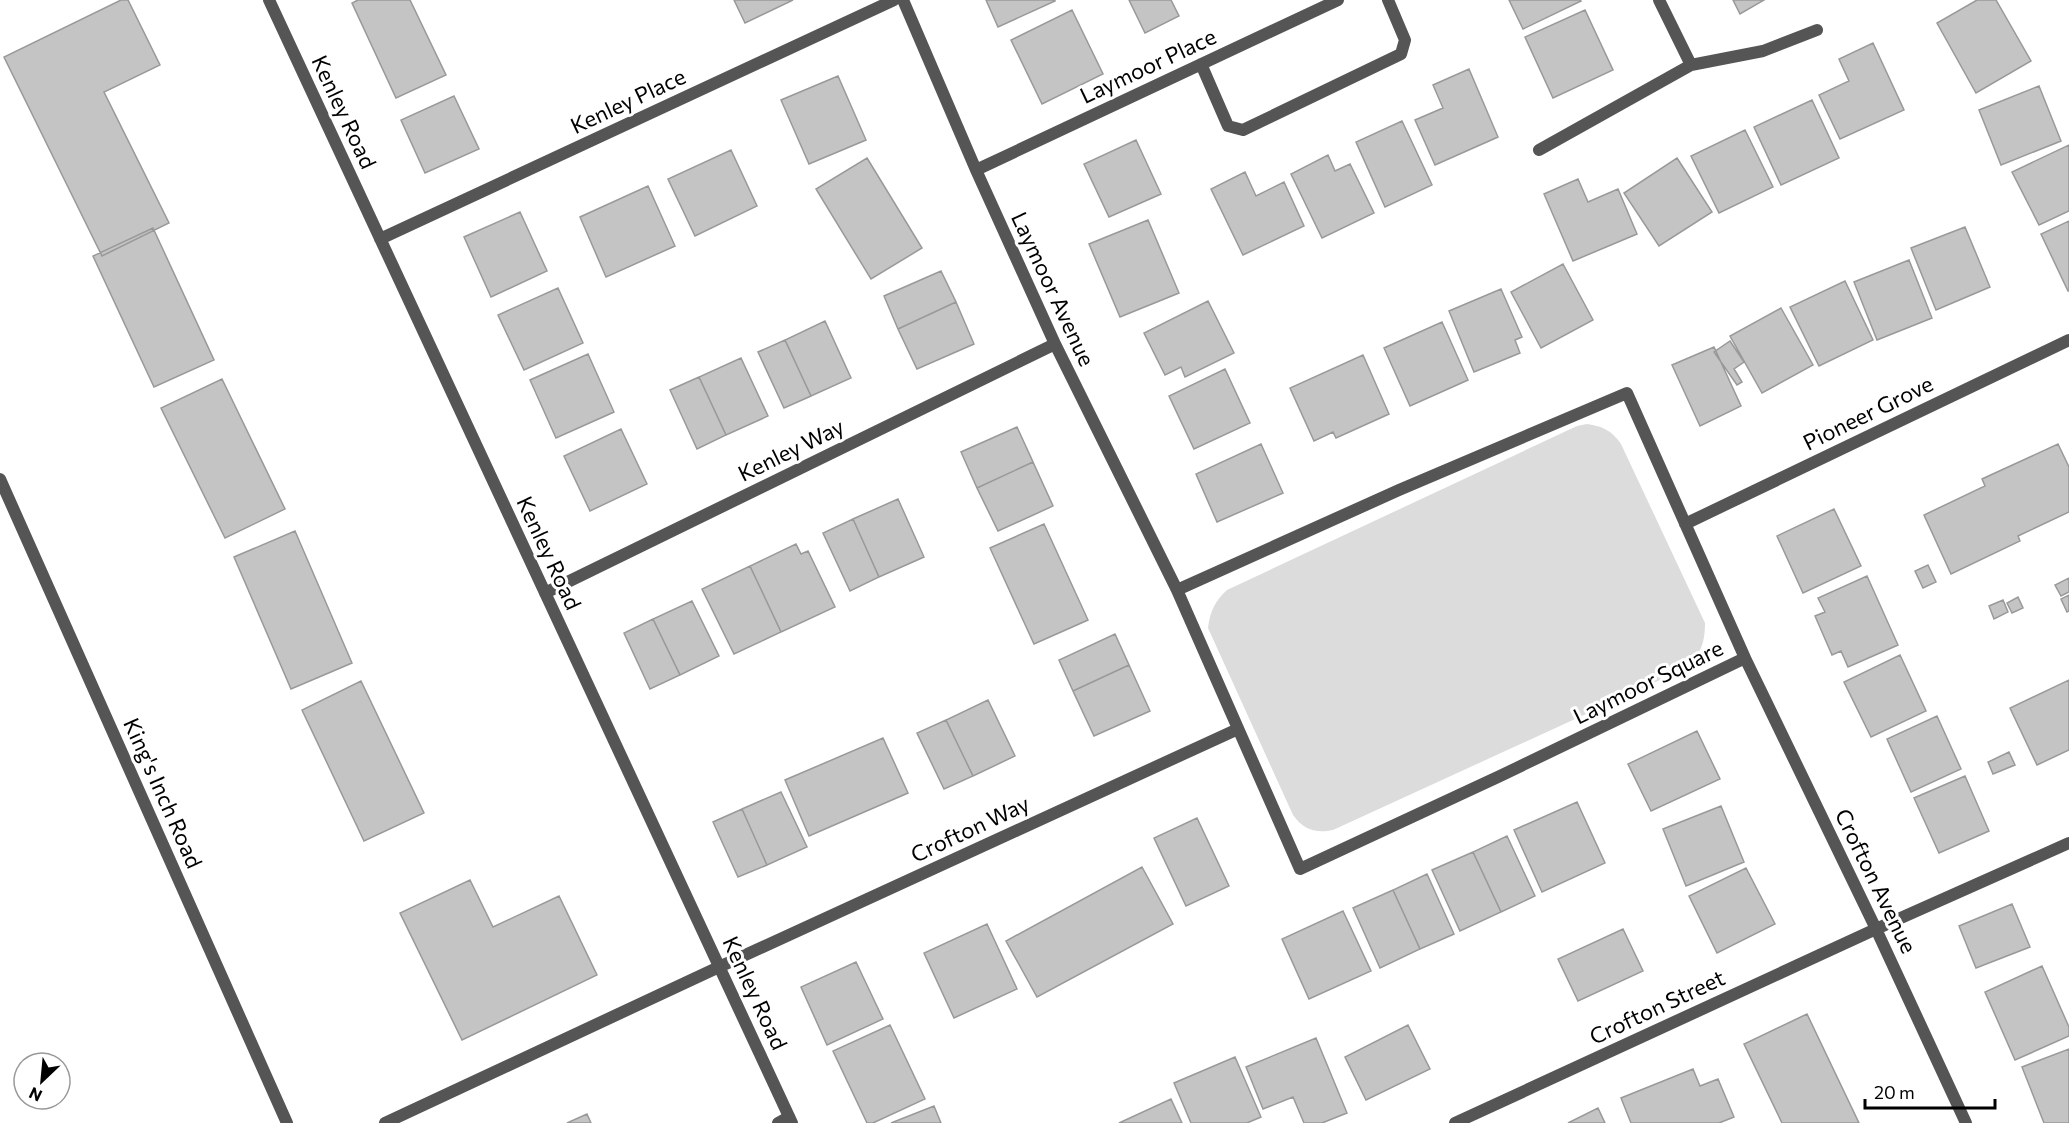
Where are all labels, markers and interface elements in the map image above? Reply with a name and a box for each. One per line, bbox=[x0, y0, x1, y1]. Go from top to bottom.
street label: Laymoor Place bbox=[1075, 22, 1220, 109]
street label: Kenley Road bbox=[306, 51, 382, 173]
street label: Kenley Place bbox=[566, 62, 690, 139]
street label: Laymoor Avenue bbox=[1006, 207, 1101, 370]
street label: Pioneer Grove bbox=[1798, 369, 1937, 456]
street label: Kenley Way bbox=[733, 412, 848, 487]
street label: Kenley Road bbox=[511, 492, 587, 614]
street label: Laymoor Square bbox=[1568, 634, 1727, 729]
street label: King's Inch Road bbox=[118, 714, 209, 872]
street label: Crofton Way bbox=[906, 789, 1033, 868]
street label: Crofton Avenue bbox=[1830, 804, 1923, 957]
street label: Kenley Road bbox=[717, 932, 793, 1054]
street label: Crofton Street bbox=[1585, 963, 1729, 1050]
north arrow bbox=[12, 1051, 72, 1111]
scale bar bbox=[1865, 1072, 1996, 1110]
text: 20 m bbox=[1874, 1081, 1915, 1103]
text: N bbox=[26, 1084, 45, 1106]

